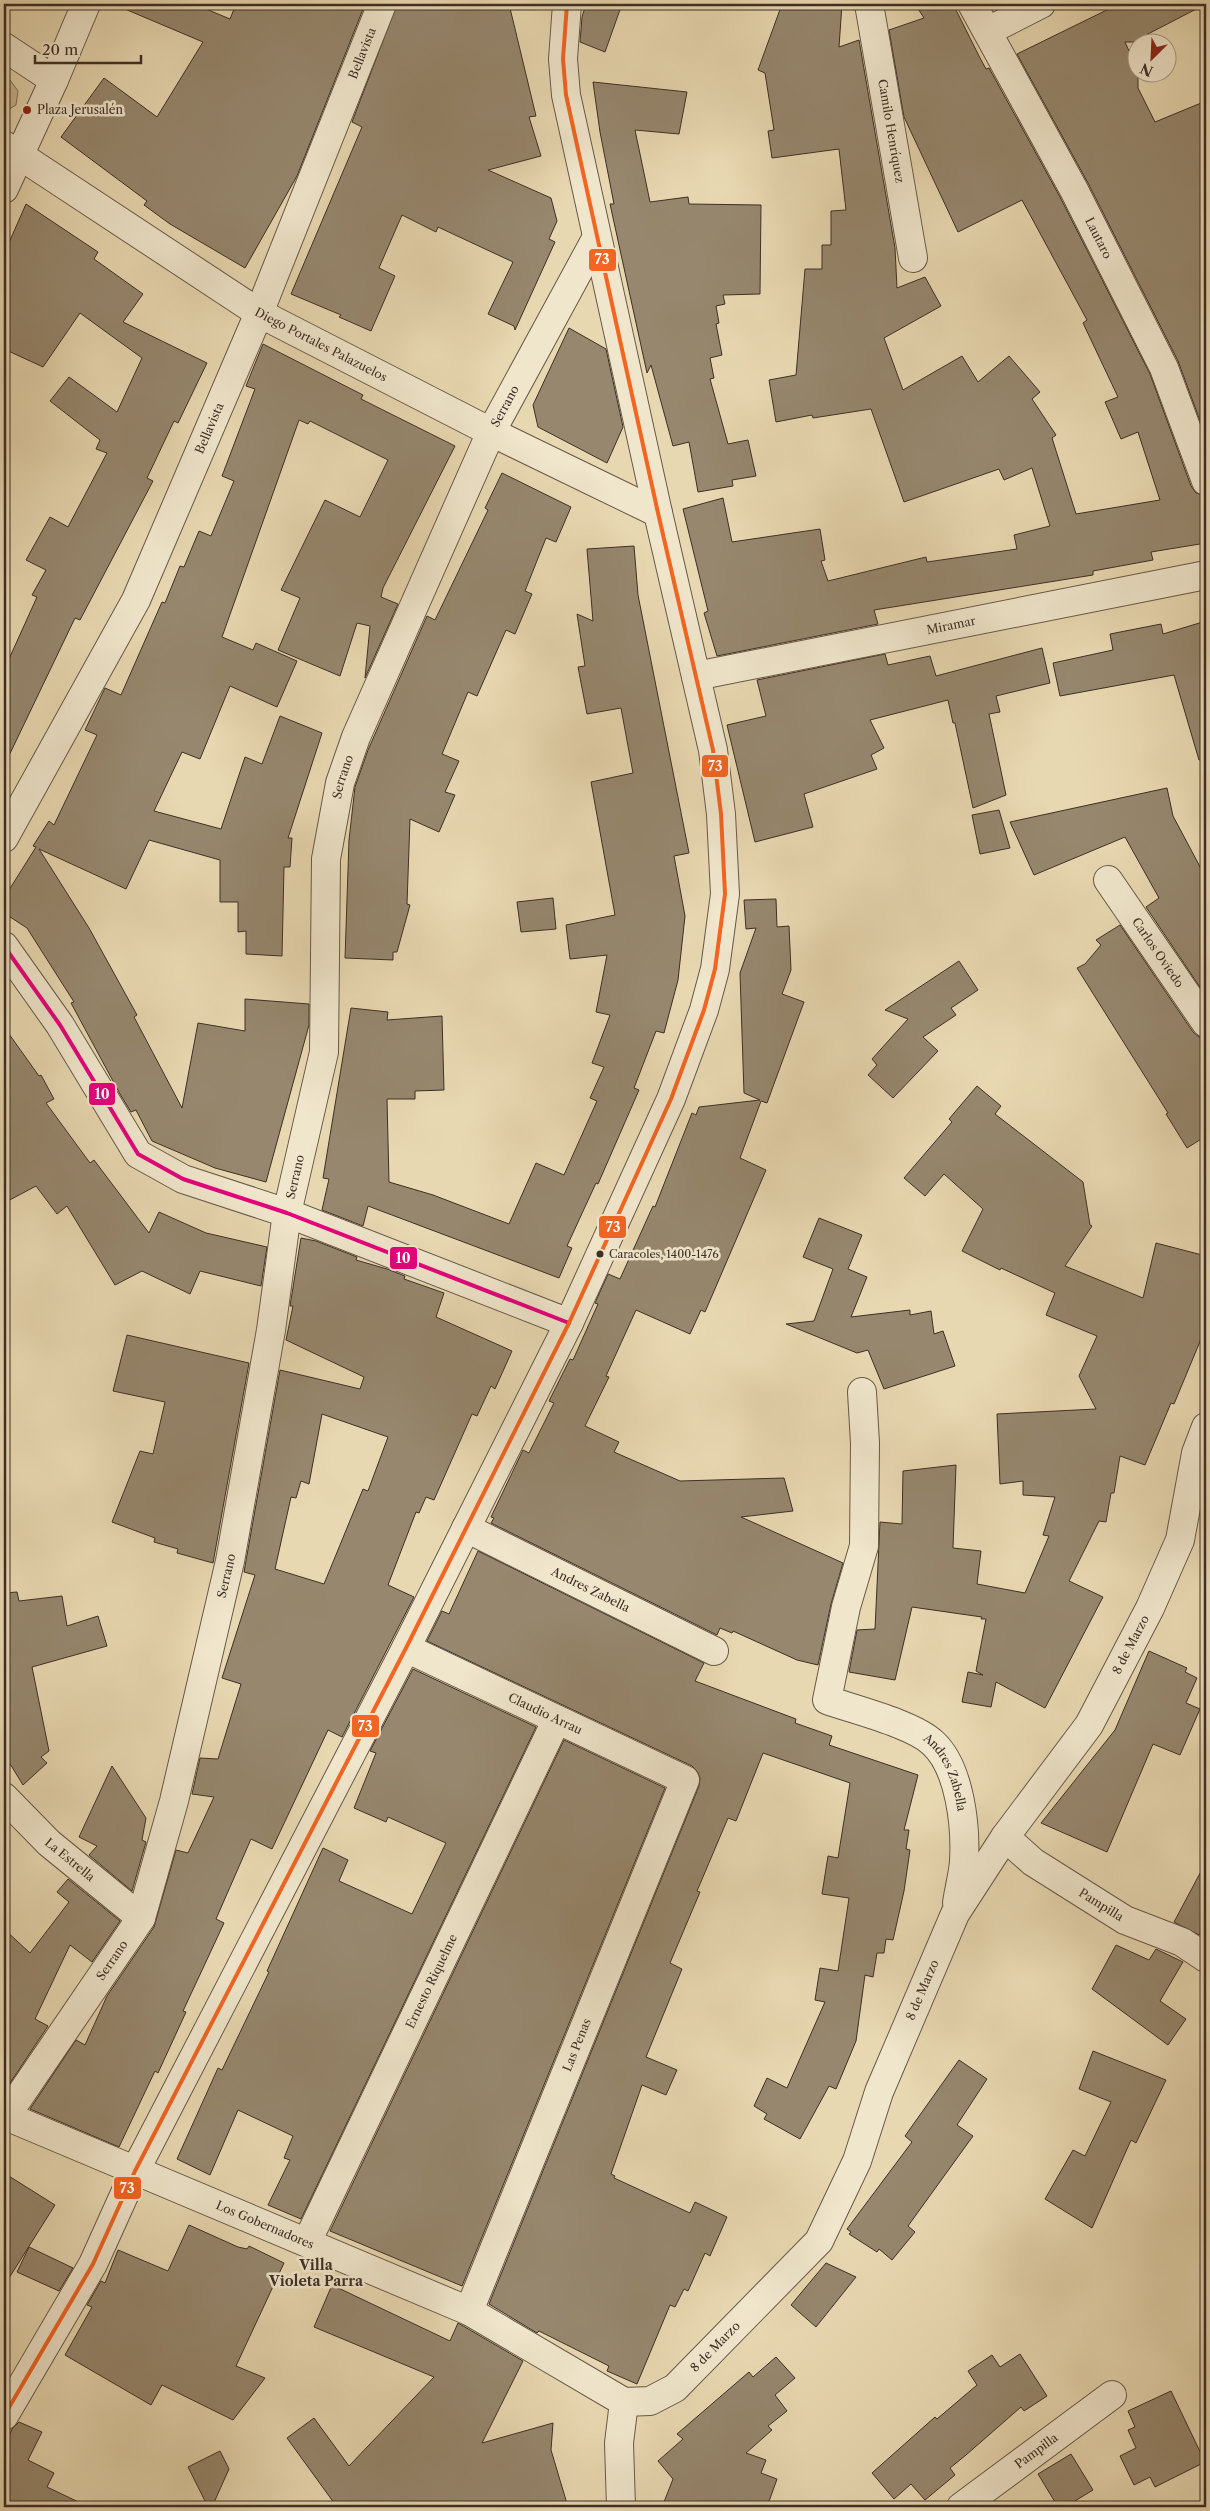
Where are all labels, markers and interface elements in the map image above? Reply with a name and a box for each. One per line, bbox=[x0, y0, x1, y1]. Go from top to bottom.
street label: Bellavista bbox=[345, 24, 379, 81]
scale bar bbox=[35, 32, 141, 64]
north arrow bbox=[1128, 32, 1178, 82]
text: 20 m bbox=[42, 40, 78, 59]
text: N bbox=[1137, 59, 1156, 81]
street label: Camilo Henríquez bbox=[875, 78, 908, 184]
place label: Plaza Jerusalén bbox=[37, 102, 123, 117]
marker: Plaza Jerusalén bbox=[21, 104, 33, 116]
street label: Lautaro bbox=[1082, 215, 1115, 261]
line badge: 73 bbox=[588, 248, 617, 272]
text: 73 bbox=[594, 250, 610, 268]
street label: Diego Portales Palazuelos bbox=[252, 304, 390, 385]
street label: Serrano bbox=[487, 383, 522, 429]
street label: Bellavista bbox=[192, 400, 227, 456]
street label: Miramar bbox=[925, 613, 977, 637]
street label: Serrano bbox=[329, 753, 356, 800]
line badge: 73 bbox=[701, 754, 729, 778]
text: 73 bbox=[707, 757, 723, 775]
street label: Carlos Oviedo bbox=[1129, 914, 1187, 990]
line badge: 10 bbox=[88, 1082, 116, 1106]
text: 10 bbox=[94, 1085, 110, 1103]
street label: Serrano bbox=[282, 1153, 307, 1201]
line badge: 73 bbox=[598, 1215, 627, 1239]
text: 73 bbox=[605, 1218, 621, 1236]
line badge: 10 bbox=[389, 1246, 418, 1270]
place label: Caracoles, 1400-1476 bbox=[609, 1247, 719, 1261]
text: 10 bbox=[395, 1249, 411, 1267]
marker: Caracoles, 1400-1476 bbox=[595, 1249, 605, 1259]
street label: Serrano bbox=[214, 1552, 238, 1599]
street label: Andres Zabella bbox=[548, 1563, 633, 1615]
street label: 8 de Marzo bbox=[1109, 1612, 1152, 1677]
street label: Claudio Arrau bbox=[506, 1689, 585, 1738]
line badge: 73 bbox=[351, 1714, 380, 1738]
text: 73 bbox=[357, 1717, 373, 1735]
street label: Andres Zabella bbox=[920, 1729, 970, 1813]
street label: La Estrella bbox=[42, 1835, 99, 1885]
street label: Pampilla bbox=[1076, 1885, 1127, 1924]
street label: Ernesto Riquelme bbox=[402, 1931, 460, 2031]
street label: Serrano bbox=[93, 1937, 131, 1983]
street label: 8 de Marzo bbox=[903, 1957, 942, 2022]
street label: Las Penas bbox=[559, 2016, 594, 2074]
line badge: 73 bbox=[113, 2176, 142, 2200]
text: 73 bbox=[119, 2179, 135, 2197]
street label: Los Gobernadores bbox=[214, 2197, 317, 2252]
district label: Villa Violeta Parra bbox=[268, 2256, 364, 2290]
street label: 8 de Marzo bbox=[687, 2318, 743, 2375]
street label: Pampilla bbox=[1012, 2429, 1061, 2471]

